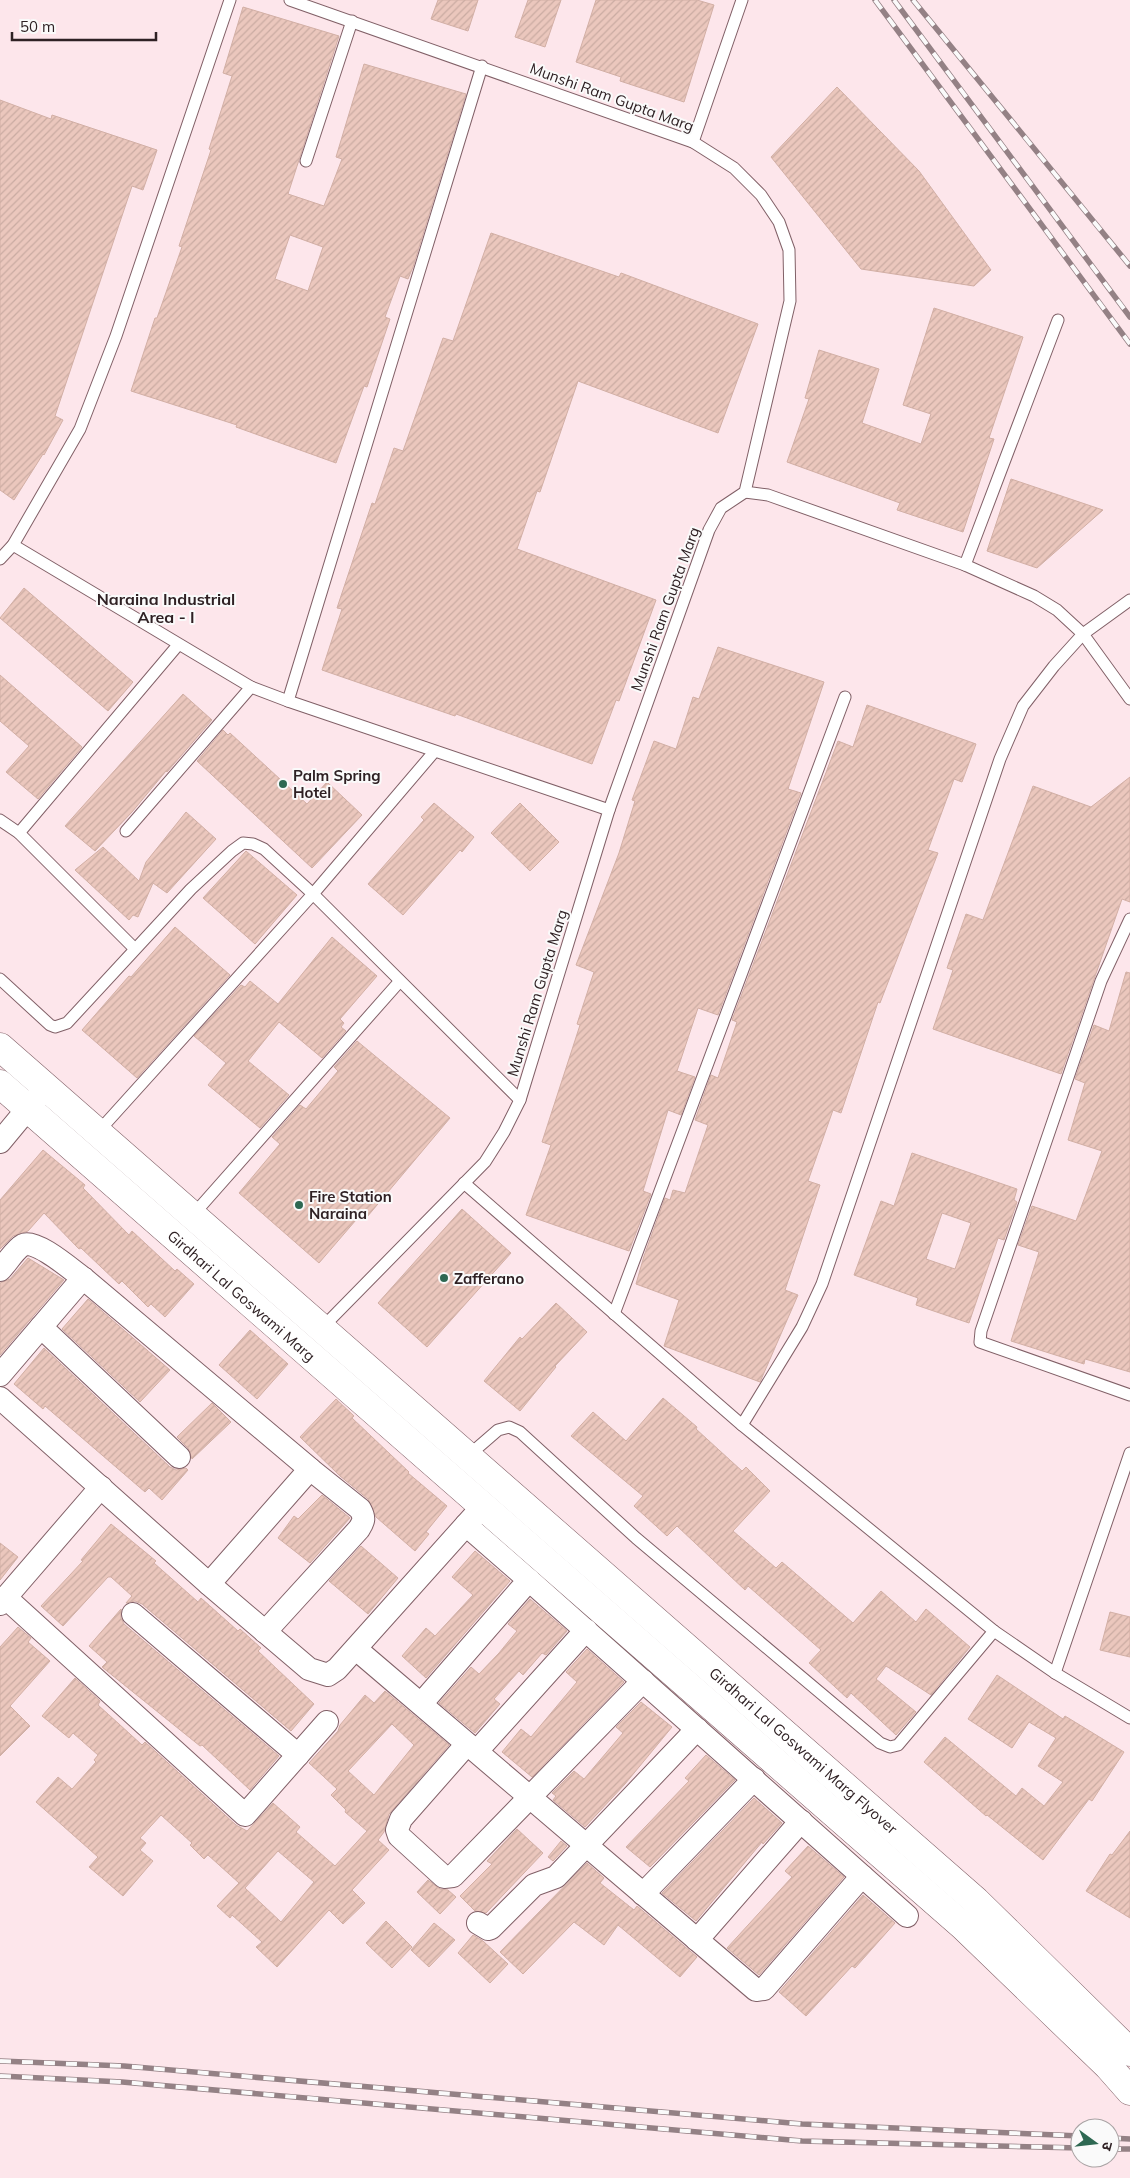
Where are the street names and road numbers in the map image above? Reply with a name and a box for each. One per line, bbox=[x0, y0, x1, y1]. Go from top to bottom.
street label: Munshi Ram Gupta Marg bbox=[527, 58, 697, 136]
street label: Munshi Ram Gupta Marg bbox=[626, 524, 704, 694]
street label: Munshi Ram Gupta Marg bbox=[503, 907, 571, 1079]
street label: Girdhari Lal Goswami Marg bbox=[164, 1226, 319, 1365]
street label: Girdhari Lal Goswami Marg Flyover bbox=[706, 1663, 902, 1838]

